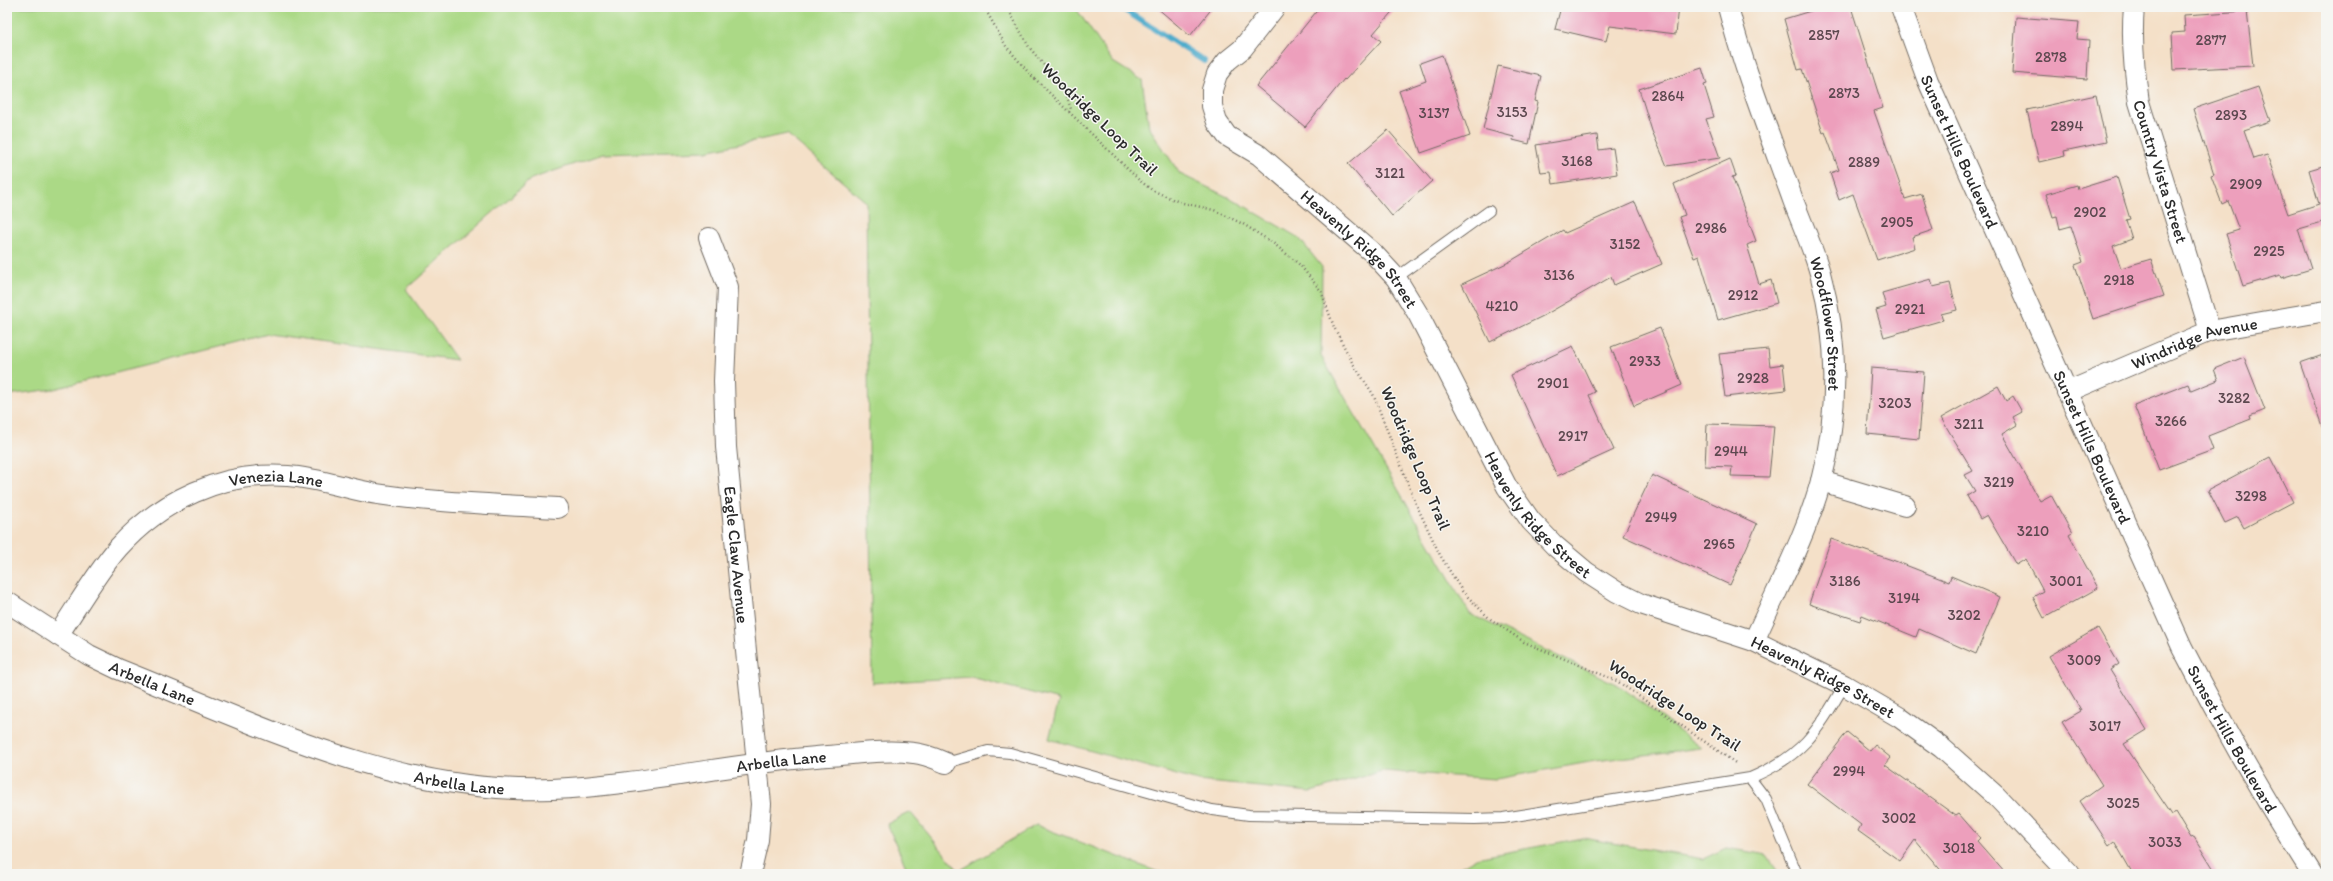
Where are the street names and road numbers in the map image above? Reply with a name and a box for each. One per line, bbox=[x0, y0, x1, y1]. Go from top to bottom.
street label: Woodridge Loop Trail bbox=[1038, 58, 1162, 180]
street label: Sunset Hills Boulevard bbox=[1917, 72, 2003, 232]
street label: Country Vista Street bbox=[2129, 97, 2192, 246]
street label: Heavenly Ridge Street bbox=[1297, 185, 1422, 312]
street label: Woodflower Street bbox=[1806, 254, 1844, 392]
street label: Windridge Avenue bbox=[2128, 313, 2259, 373]
street label: Sunset Hills Boulevard bbox=[2049, 367, 2136, 528]
street label: Woodridge Loop Trail bbox=[1377, 383, 1455, 533]
street label: Heavenly Ridge Street bbox=[1480, 448, 1595, 583]
street label: Venezia Lane bbox=[227, 465, 325, 491]
street label: Eagle Claw Avenue bbox=[720, 485, 753, 624]
street label: Heavenly Ridge Street bbox=[1748, 631, 1898, 722]
street label: Woodridge Loop Trail bbox=[1605, 655, 1745, 755]
street label: Arbella Lane bbox=[106, 656, 198, 710]
street label: Sunset Hills Boulevard bbox=[2183, 662, 2282, 817]
street label: Arbella Lane bbox=[735, 746, 827, 776]
street label: Arbella Lane bbox=[413, 766, 505, 799]

